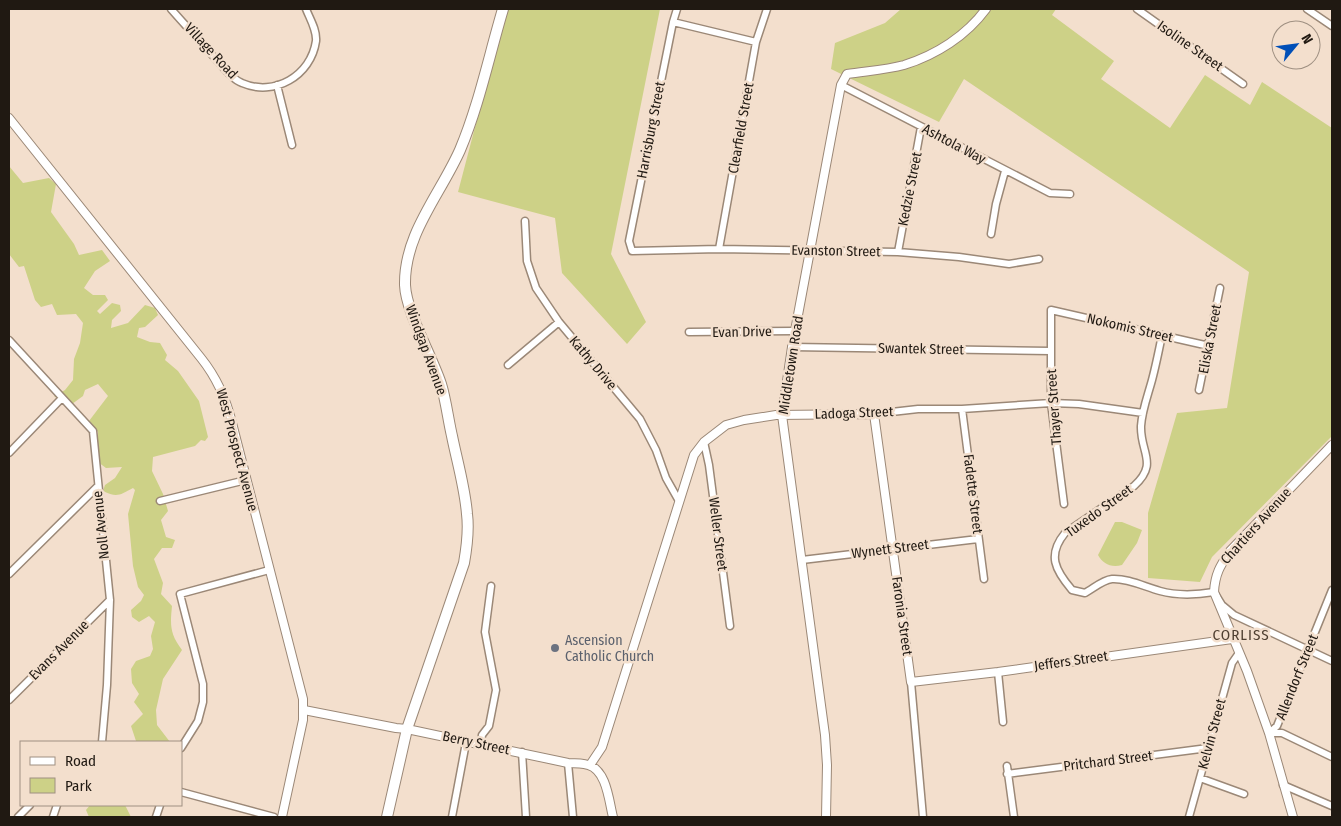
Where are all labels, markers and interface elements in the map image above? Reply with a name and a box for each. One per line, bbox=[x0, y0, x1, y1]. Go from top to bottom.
street label: Isoline Street bbox=[1154, 17, 1226, 75]
street label: Village Road bbox=[181, 20, 241, 82]
north arrow bbox=[1271, 20, 1321, 70]
text: N bbox=[1297, 31, 1316, 47]
street label: Harrisburg Street bbox=[633, 80, 669, 180]
street label: Clearfield Street bbox=[725, 81, 757, 175]
street label: Ashtola Way bbox=[919, 120, 989, 168]
street label: Kedzie Street bbox=[894, 150, 926, 228]
street label: Evanston Street bbox=[791, 242, 881, 260]
street label: Eliska Street bbox=[1195, 302, 1225, 375]
street label: Windgap Avenue bbox=[402, 303, 450, 398]
street label: Nokomis Street bbox=[1085, 310, 1175, 346]
street label: Middletown Road bbox=[775, 314, 807, 416]
street label: Evan Drive bbox=[712, 323, 772, 341]
street label: Kathy Drive bbox=[566, 333, 621, 393]
street label: Swantek Street bbox=[878, 340, 964, 358]
street label: Thayer Street bbox=[1043, 368, 1065, 446]
street label: West Prospect Avenue bbox=[212, 387, 262, 513]
street label: Ladoga Street bbox=[814, 403, 894, 423]
street label: Fadette Street bbox=[960, 453, 986, 535]
street label: Tuxedo Street bbox=[1062, 481, 1136, 541]
street label: Chartiers Avenue bbox=[1217, 484, 1295, 568]
street label: Noll Avenue bbox=[89, 490, 113, 560]
street label: Weller Street bbox=[705, 496, 731, 572]
street label: Wynett Street bbox=[850, 536, 930, 562]
street label: Faronia Street bbox=[888, 575, 916, 657]
street label: Evans Avenue bbox=[25, 616, 93, 684]
district label: CORLISS bbox=[1212, 626, 1270, 644]
street label: Allendorf Street bbox=[1272, 631, 1322, 722]
place label: Ascension Catholic Church bbox=[565, 632, 654, 665]
marker: Ascension Catholic Church bbox=[549, 642, 561, 654]
street label: Jeffers Street bbox=[1033, 647, 1109, 675]
street label: Kelvin Street bbox=[1194, 696, 1230, 771]
street label: Berry Street bbox=[441, 728, 512, 759]
legend bbox=[20, 741, 182, 806]
street label: Pritchard Street bbox=[1062, 747, 1154, 775]
text: Road bbox=[65, 752, 96, 770]
text: Park bbox=[65, 777, 92, 795]

